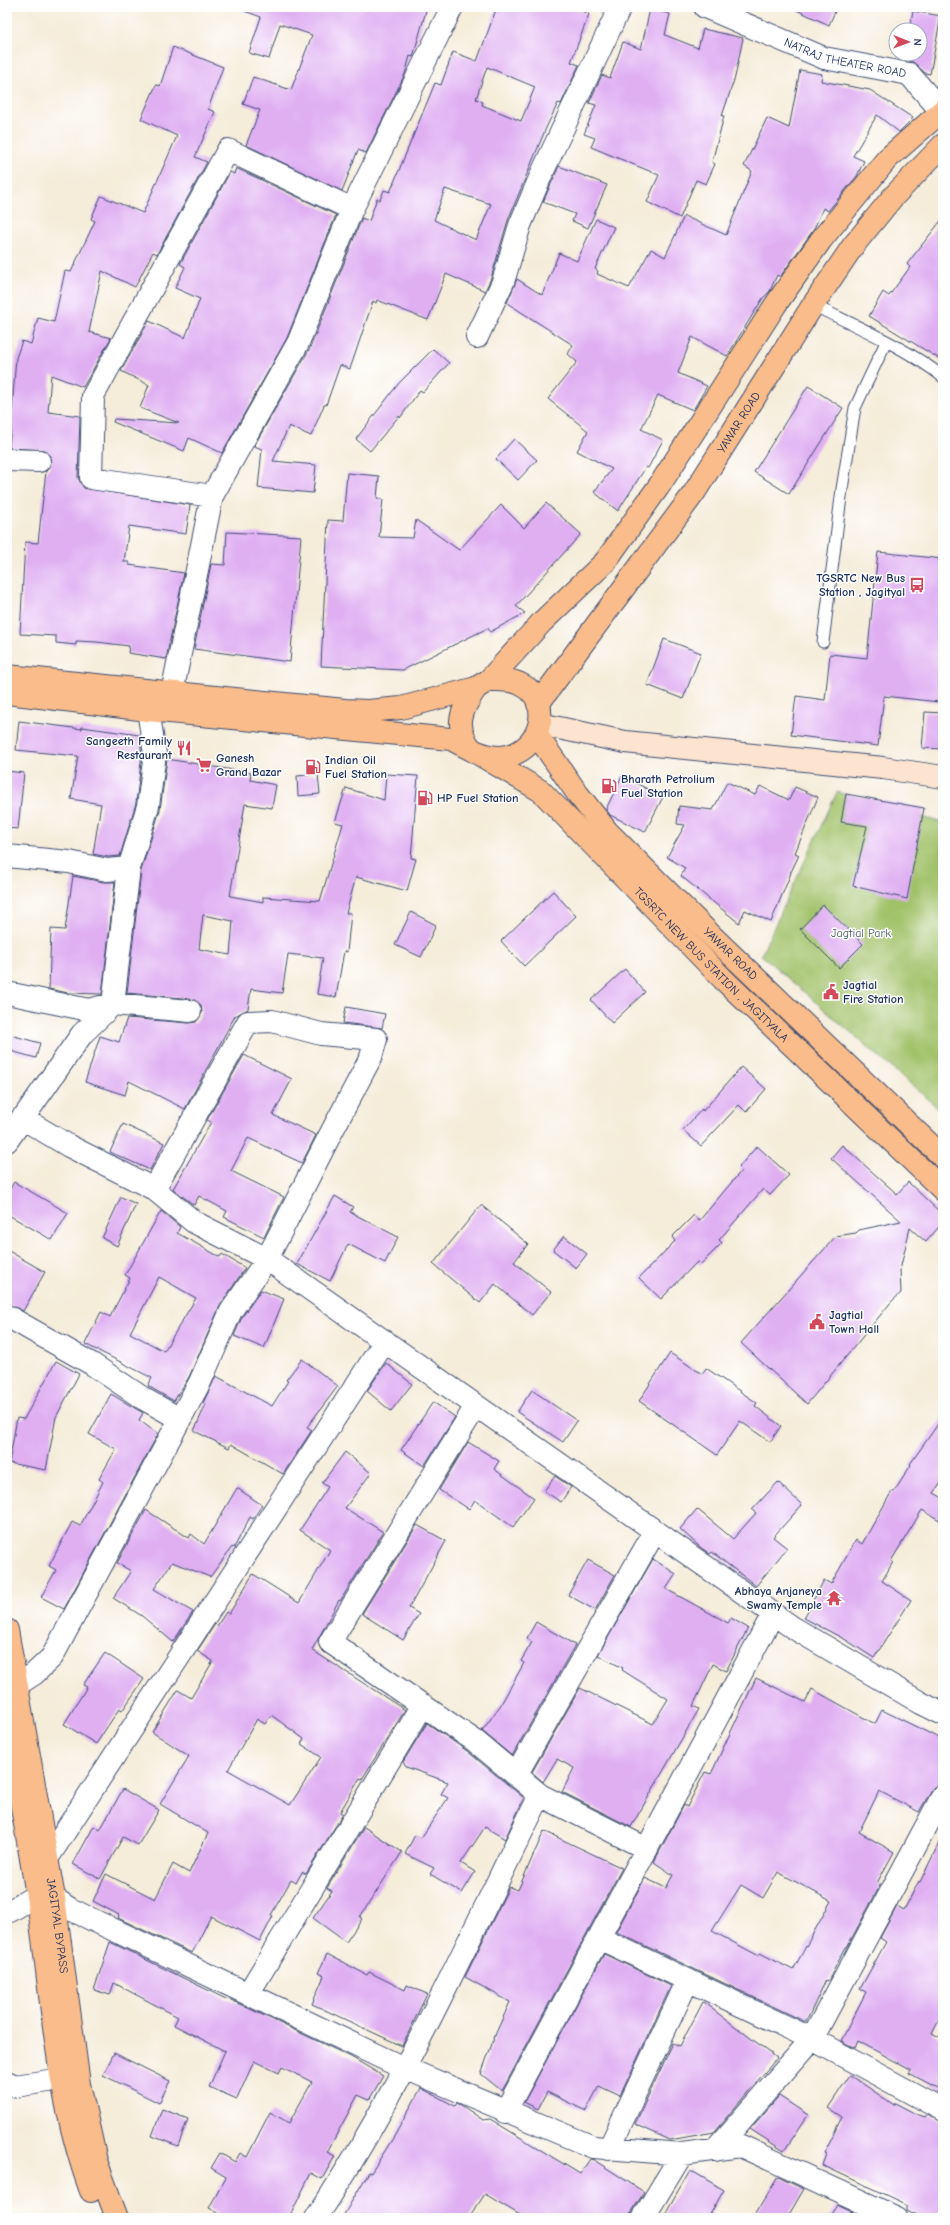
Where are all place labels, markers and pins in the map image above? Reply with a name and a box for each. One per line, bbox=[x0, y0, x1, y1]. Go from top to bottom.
place label: TGSRTC New Bus Station , Jagityal bbox=[816, 571, 905, 599]
bus stop icon: TGSRTC New Bus Station , Jagityal bbox=[908, 576, 926, 594]
place label: Sangeeth Family Restaurant bbox=[86, 734, 173, 762]
restaurant icon: Sangeeth Family Restaurant bbox=[175, 739, 193, 757]
place label: Ganesh Grand Bazar bbox=[216, 751, 282, 779]
place label: Indian Oil Fuel Station bbox=[325, 753, 387, 781]
supermarket icon: Ganesh Grand Bazar bbox=[195, 756, 213, 774]
fuel station icon: Indian Oil Fuel Station bbox=[304, 758, 322, 776]
place label: Bharath Petrolium Fuel Station bbox=[621, 772, 715, 800]
fuel station icon: Bharath Petrolium Fuel Station bbox=[600, 777, 618, 795]
fuel station icon: HP Fuel Station bbox=[416, 789, 434, 807]
place label: HP Fuel Station bbox=[437, 791, 519, 805]
place label: Jagtial Fire Station bbox=[843, 978, 903, 1006]
public building icon: Jagtial Fire Station bbox=[822, 983, 840, 1001]
place label: Jagtial Town Hall bbox=[829, 1308, 879, 1336]
public building icon: Jagtial Town Hall bbox=[808, 1313, 826, 1331]
place label: Abhaya Anjaneya Swamy Temple bbox=[735, 1584, 822, 1612]
temple icon: Abhaya Anjaneya Swamy Temple bbox=[825, 1589, 843, 1607]

